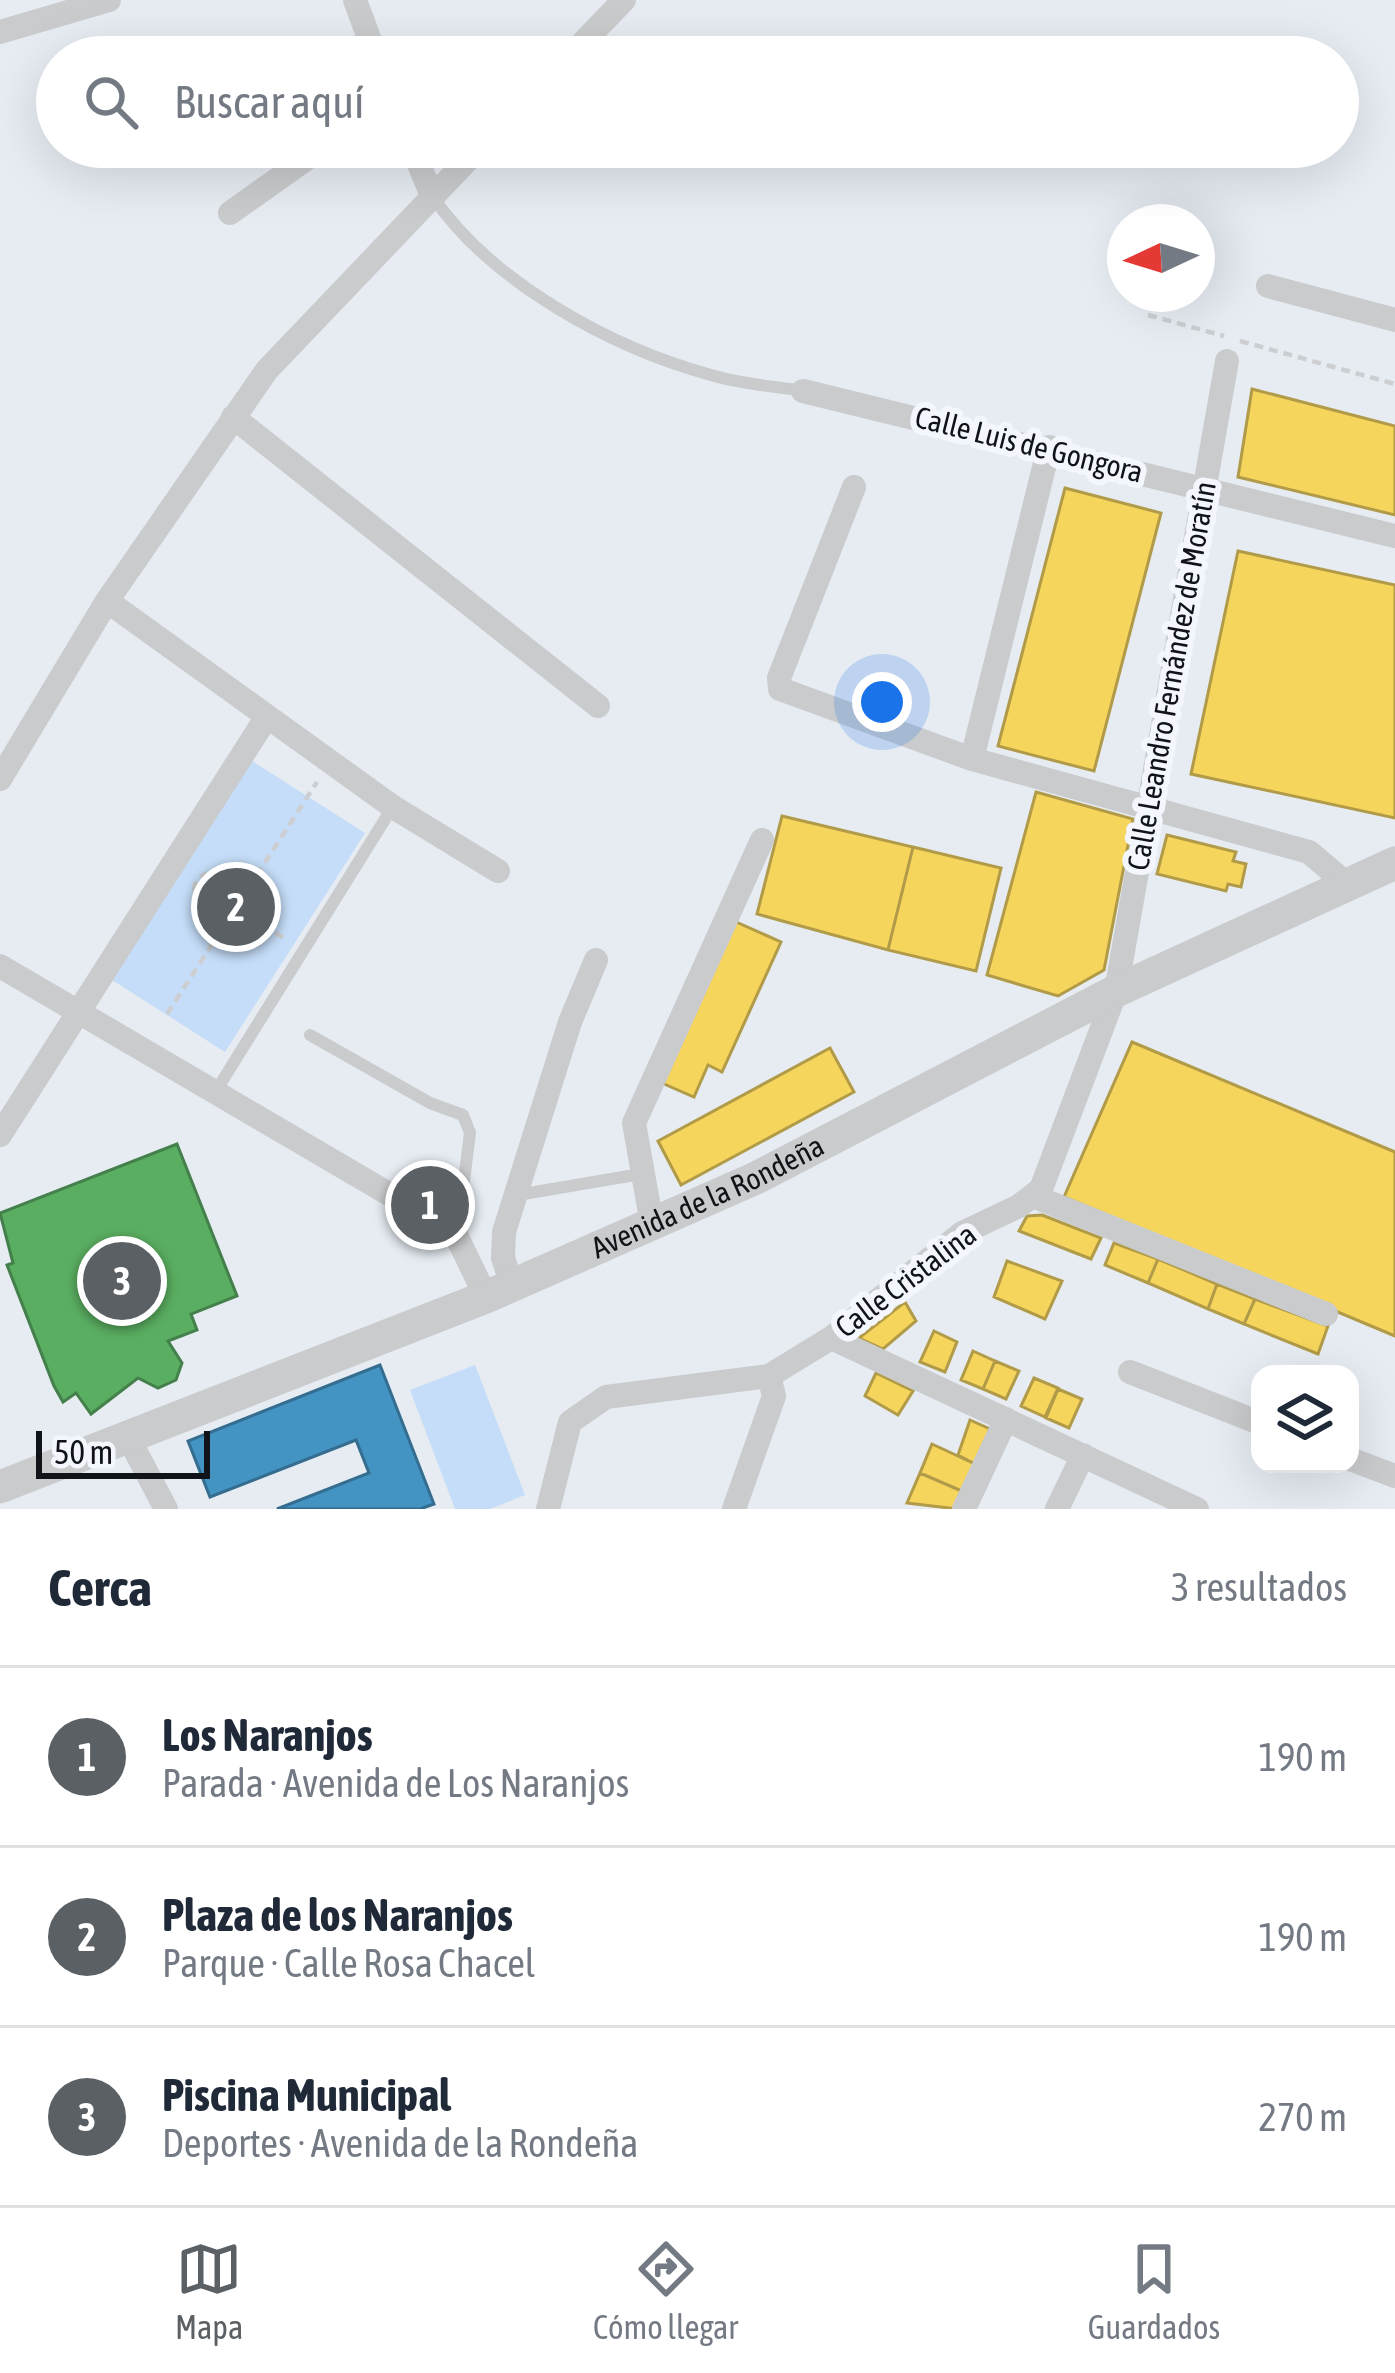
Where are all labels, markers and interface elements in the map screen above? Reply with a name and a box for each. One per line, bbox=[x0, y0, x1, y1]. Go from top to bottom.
search box bbox=[36, 36, 1359, 168]
icon: search bbox=[78, 69, 144, 135]
text: Buscar aquí bbox=[174, 76, 364, 128]
north arrow bbox=[1107, 204, 1215, 312]
street label: Calle Luis de Gongora bbox=[912, 399, 1147, 489]
street label: Calle Leandro Fernández de Moratín bbox=[1120, 479, 1222, 873]
your location bbox=[852, 672, 912, 732]
pin: 2 bbox=[197, 862, 275, 952]
street label: Avenida de la Rondeña bbox=[586, 1128, 829, 1264]
pin: 1 bbox=[391, 1160, 469, 1250]
street label: Calle Cristalina bbox=[829, 1217, 982, 1344]
pin: 3 bbox=[83, 1236, 161, 1326]
map controls bbox=[1251, 1365, 1359, 1473]
button: layers bbox=[1251, 1365, 1359, 1473]
scale bar bbox=[36, 1425, 210, 1478]
text: 50 m bbox=[54, 1433, 113, 1471]
text: Cerca bbox=[48, 1558, 152, 1617]
text: 3 resultados bbox=[1171, 1565, 1347, 1609]
text: Los Naranjos bbox=[162, 1709, 373, 1761]
text: 1 bbox=[78, 1735, 96, 1779]
text: 190 m bbox=[1259, 1735, 1347, 1779]
text: Parada · Avenida de Los Naranjos bbox=[162, 1761, 629, 1805]
text: Plaza de los Naranjos bbox=[162, 1889, 513, 1941]
text: 2 bbox=[78, 1915, 96, 1959]
text: 190 m bbox=[1259, 1915, 1347, 1959]
text: Parque · Calle Rosa Chacel bbox=[162, 1941, 535, 1985]
text: Piscina Municipal bbox=[162, 2069, 451, 2121]
text: 3 bbox=[78, 2095, 96, 2139]
text: 270 m bbox=[1259, 2095, 1347, 2139]
text: Deportes · Avenida de la Rondeña bbox=[162, 2121, 639, 2165]
tab: Mapa bbox=[175, 2236, 243, 2346]
tab: Cómo llegar bbox=[593, 2236, 738, 2346]
tab: Guardados bbox=[1088, 2236, 1220, 2346]

